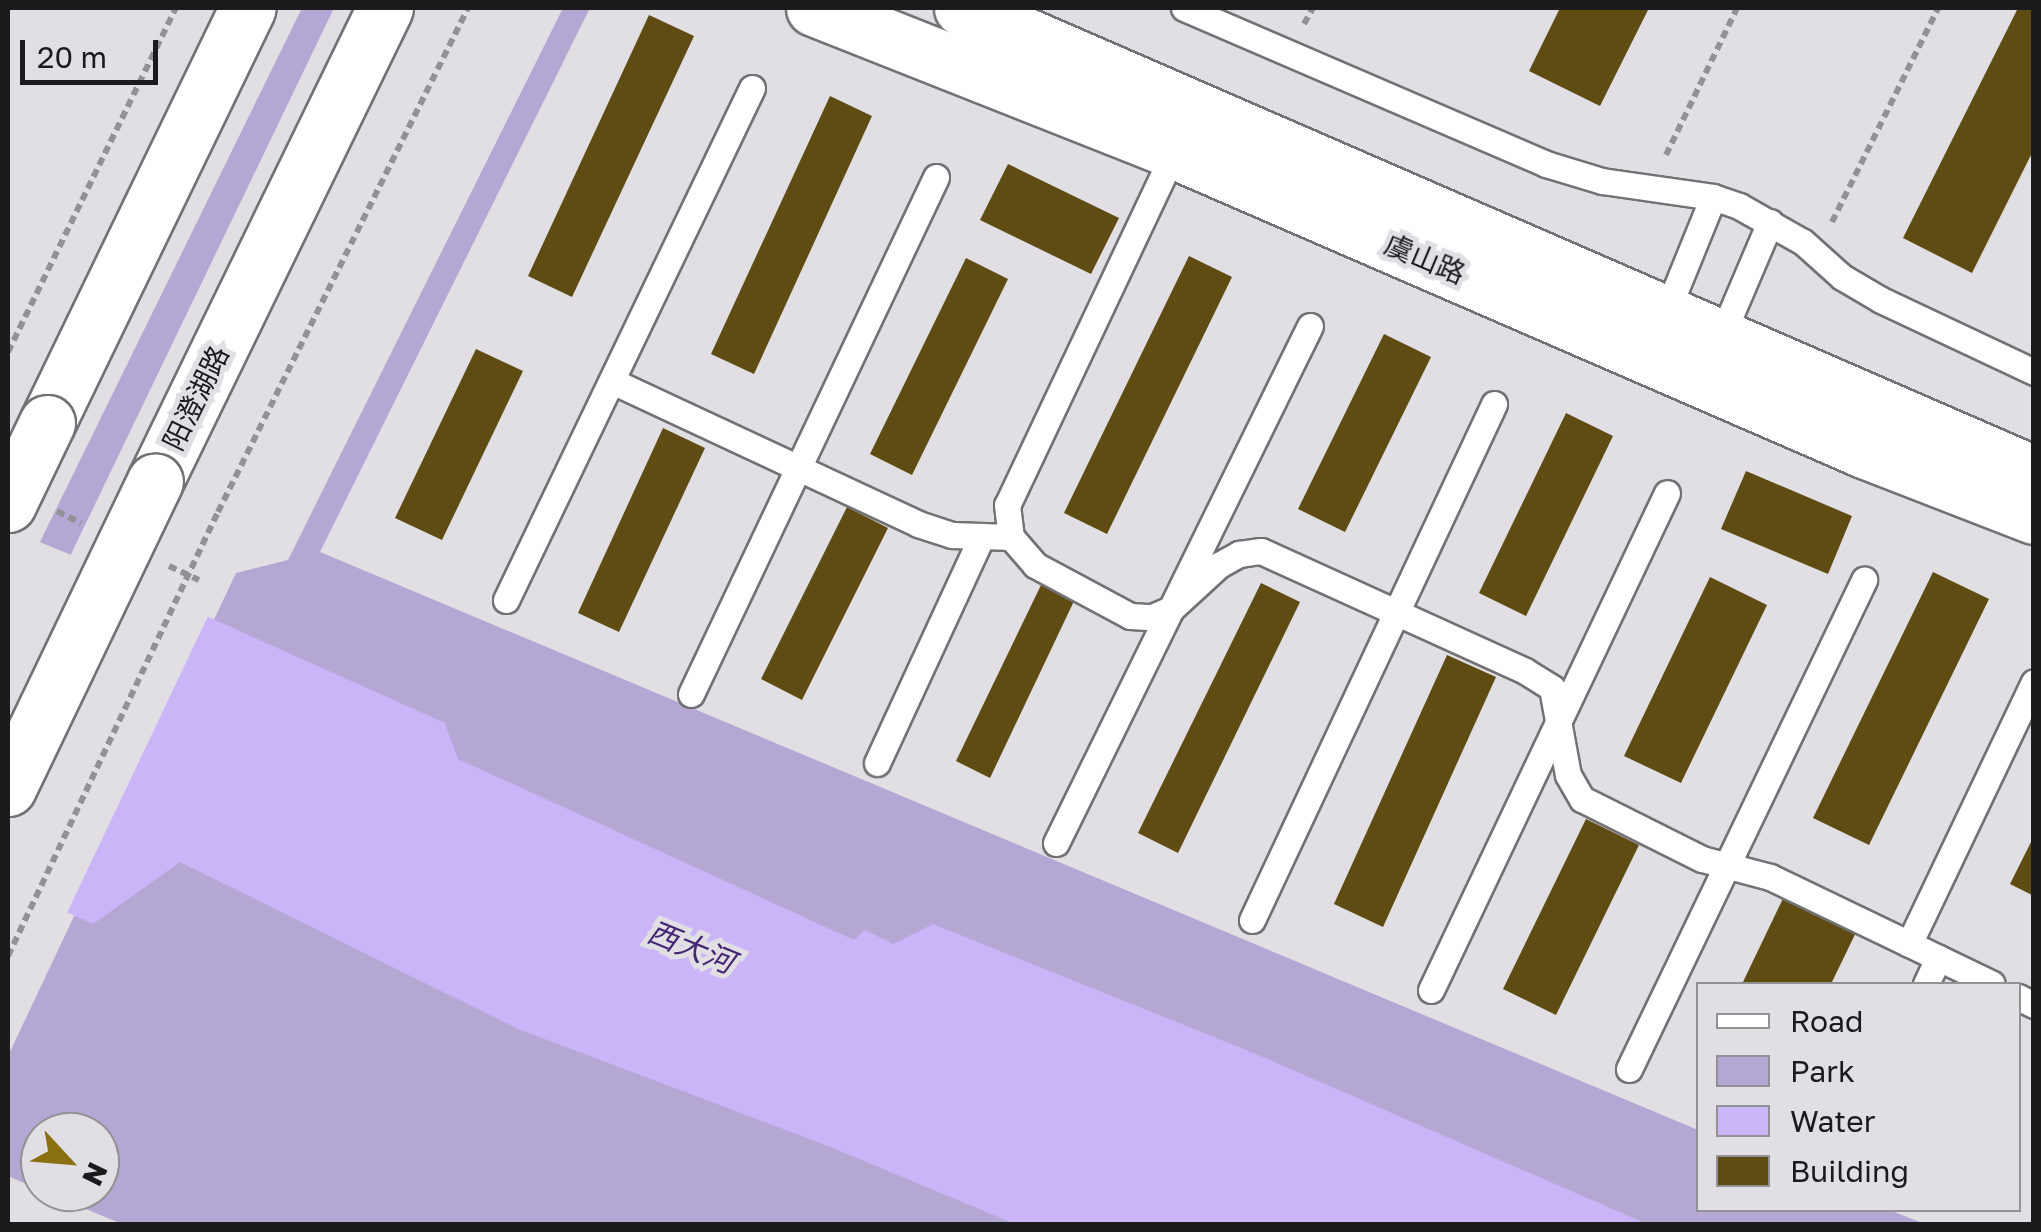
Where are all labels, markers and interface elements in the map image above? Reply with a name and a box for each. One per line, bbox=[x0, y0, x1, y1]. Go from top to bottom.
scale bar bbox=[25, 20, 162, 82]
text: 20 m bbox=[37, 39, 107, 75]
street label: 虞山路 bbox=[1380, 227, 1470, 291]
street label: 阳澄湖路 bbox=[156, 340, 236, 456]
water label: 西大河 bbox=[643, 913, 739, 981]
legend bbox=[1696, 982, 2021, 1212]
text: Road bbox=[1790, 1003, 1864, 1039]
text: Park bbox=[1790, 1053, 1855, 1089]
text: Water bbox=[1790, 1103, 1875, 1139]
north arrow bbox=[20, 1112, 120, 1212]
text: Building bbox=[1790, 1153, 1909, 1189]
text: N bbox=[76, 1158, 115, 1191]

